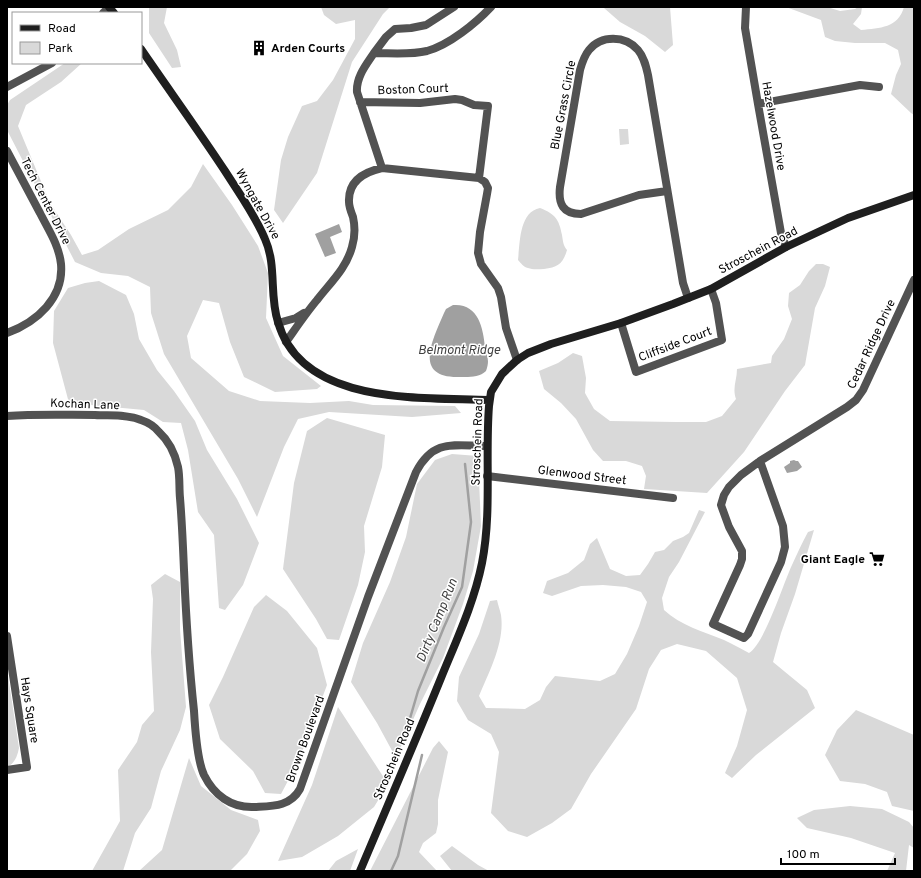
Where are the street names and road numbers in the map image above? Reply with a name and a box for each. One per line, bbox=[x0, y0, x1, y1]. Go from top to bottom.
street label: Blue Grass Circle bbox=[547, 59, 581, 151]
street label: Hazelwood Drive bbox=[757, 80, 789, 172]
street label: Boston Court bbox=[377, 81, 449, 99]
street label: Tech Center Drive bbox=[16, 155, 74, 248]
street label: Wyngate Drive bbox=[231, 166, 283, 243]
street label: Stroschein Road bbox=[716, 223, 801, 278]
street label: Cedar Ridge Drive bbox=[844, 297, 900, 392]
street label: Cliffside Court bbox=[636, 324, 714, 366]
street label: Kochan Lane bbox=[50, 396, 120, 414]
street label: Stroschein Road bbox=[468, 398, 488, 486]
street label: Glenwood Street bbox=[537, 463, 627, 489]
street label: Hays Square bbox=[16, 676, 42, 744]
street label: Brown Boulevard bbox=[283, 694, 329, 785]
street label: Stroschein Road bbox=[370, 716, 419, 803]

